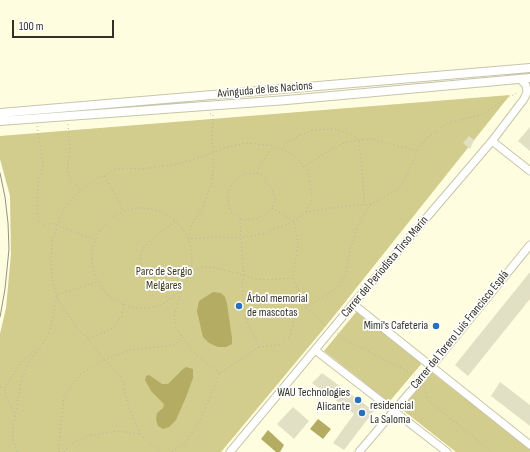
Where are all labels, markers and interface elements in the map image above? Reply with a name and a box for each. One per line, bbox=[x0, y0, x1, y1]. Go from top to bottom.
scale bar bbox=[14, 12, 116, 38]
text: 100 m bbox=[19, 19, 44, 34]
street label: Avinguda de les Nacions bbox=[217, 79, 313, 101]
street label: Carrer del Periodista Tirso Marín bbox=[339, 214, 431, 320]
park label: Parc de Sergio Melgares bbox=[136, 265, 192, 293]
street label: Carrer del Torero Luis Francisco Esplá bbox=[408, 268, 512, 392]
place label: Árbol memorial de mascotas bbox=[247, 292, 308, 320]
marker: Árbol memorial de mascotas bbox=[234, 301, 244, 311]
place label: Mimi's Cafeteria bbox=[364, 319, 428, 333]
marker: Mimi's Cafeteria bbox=[431, 321, 441, 331]
place label: WAU Technologies Alicante bbox=[277, 386, 350, 414]
marker: WAU Technologies Alicante bbox=[353, 395, 363, 405]
place label: residencial La Saloma bbox=[370, 399, 413, 427]
marker: residencial La Saloma bbox=[357, 408, 367, 418]

